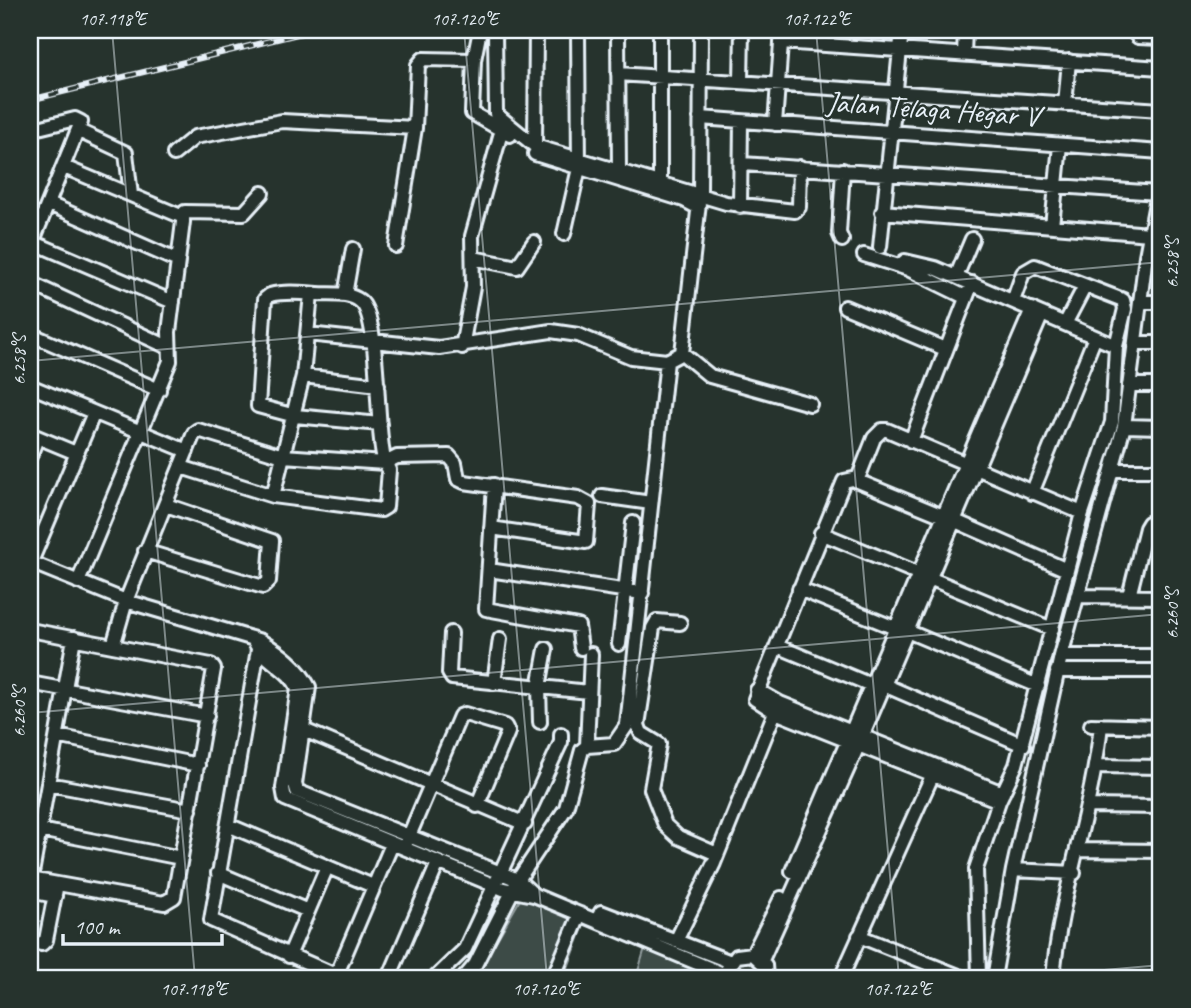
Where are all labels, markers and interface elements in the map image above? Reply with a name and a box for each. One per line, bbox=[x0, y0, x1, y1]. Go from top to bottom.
text: 107.118°E bbox=[80, 8, 149, 30]
text: 107.120°E bbox=[432, 8, 501, 30]
text: 107.122°E bbox=[784, 8, 853, 30]
street label: Jalan Telaga Hegar V bbox=[823, 82, 1047, 136]
text: 6.258°S bbox=[1161, 235, 1183, 288]
text: 6.258°S bbox=[8, 332, 30, 385]
text: 6.260°S bbox=[1161, 586, 1183, 639]
text: 6.260°S bbox=[8, 684, 30, 737]
scale bar bbox=[63, 903, 222, 947]
text: 100 m bbox=[74, 914, 121, 940]
text: 107.118°E bbox=[161, 978, 230, 1000]
text: 107.120°E bbox=[513, 978, 582, 1000]
text: 107.122°E bbox=[865, 978, 934, 1000]

